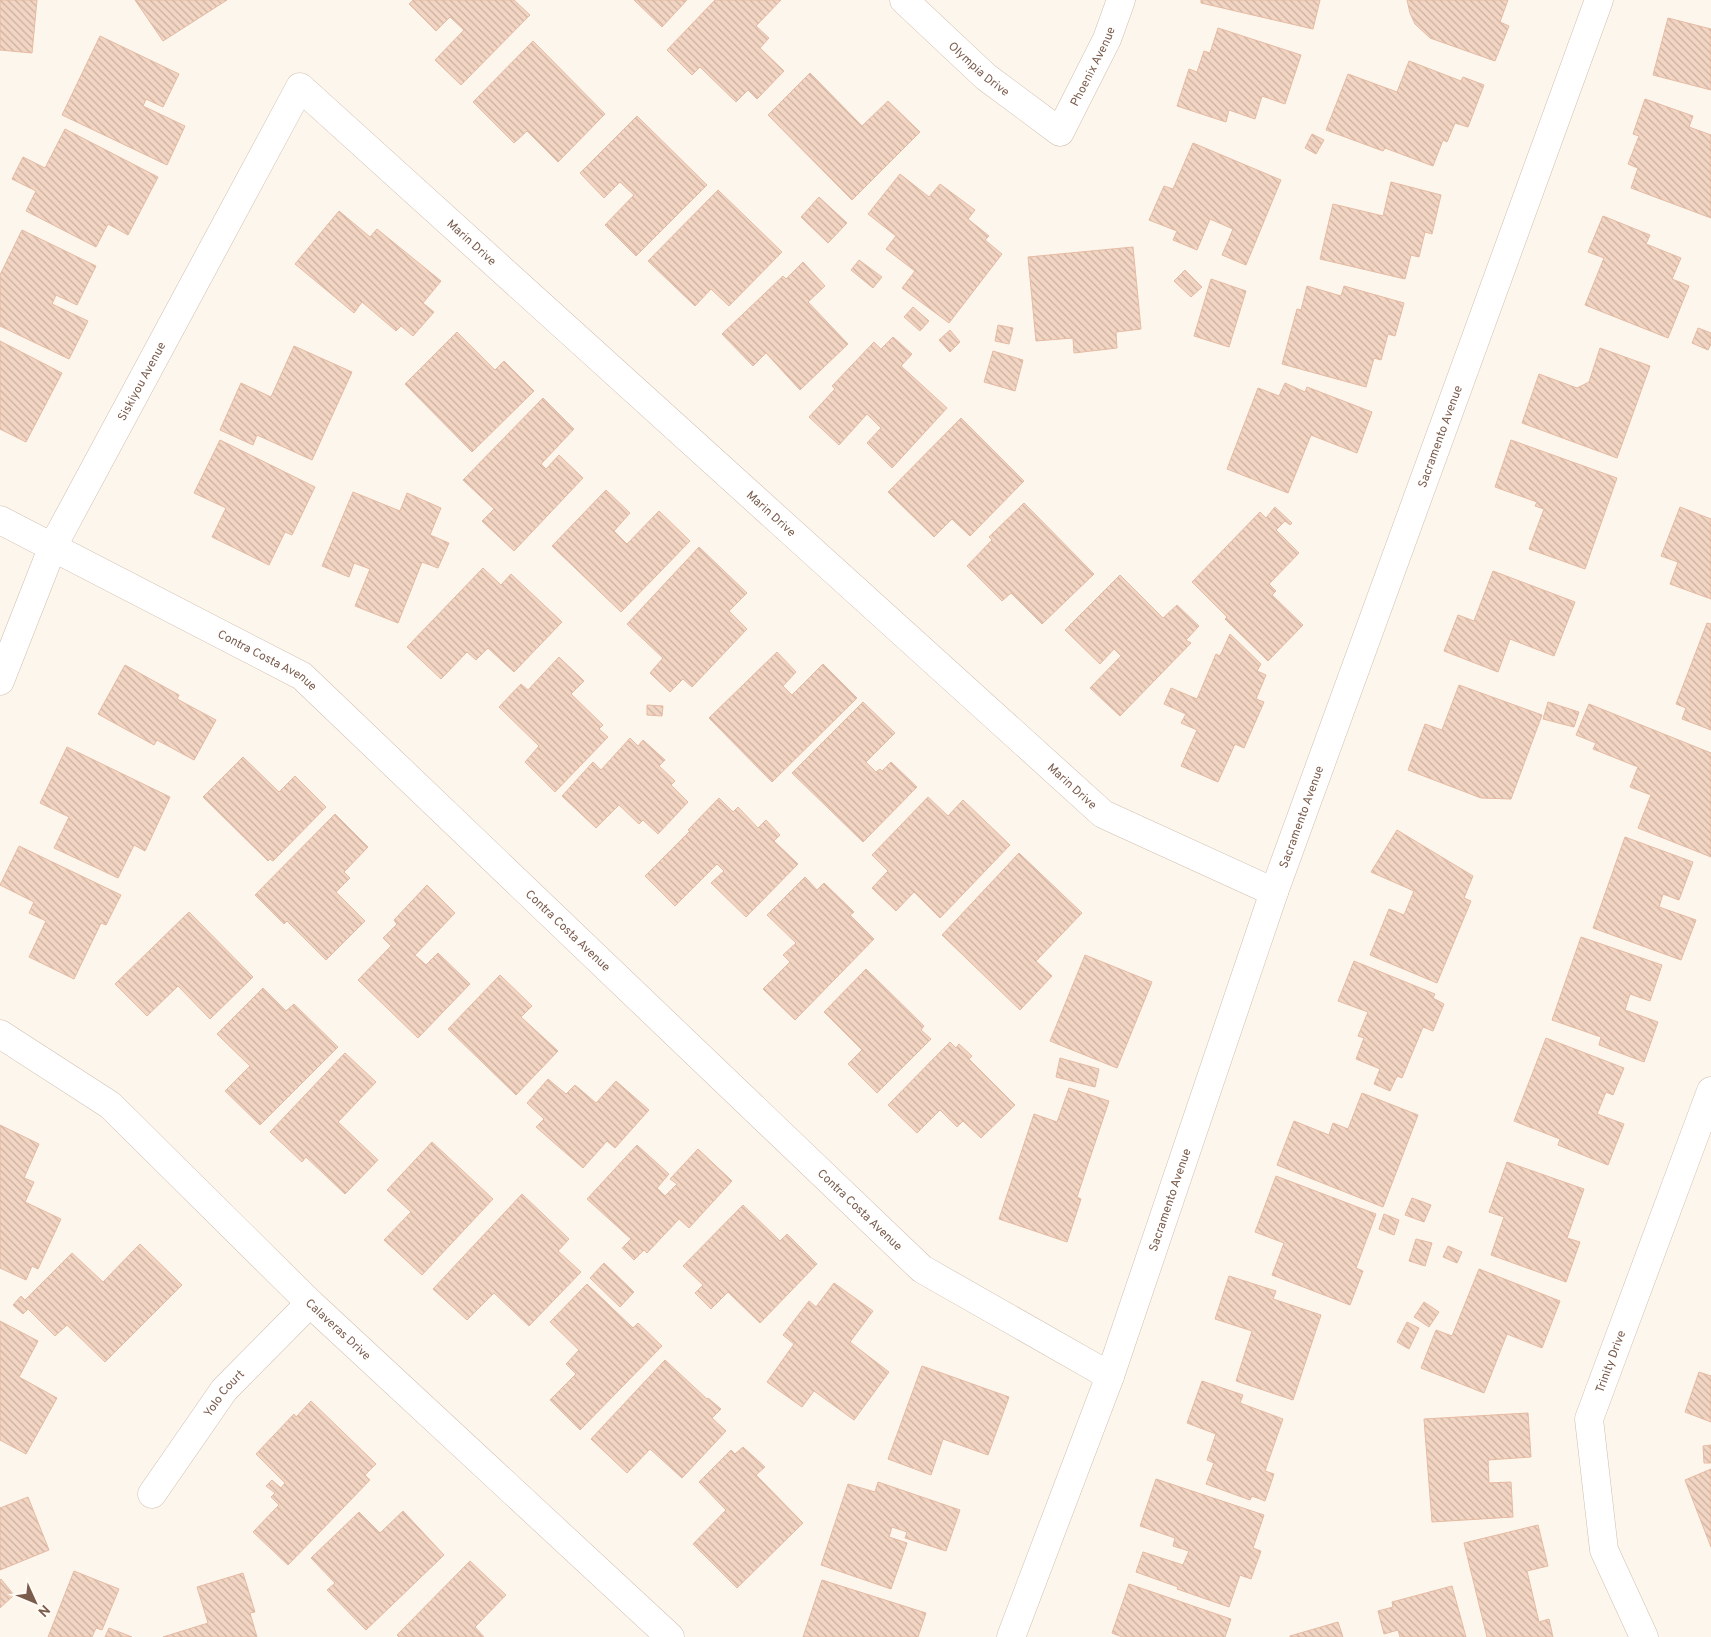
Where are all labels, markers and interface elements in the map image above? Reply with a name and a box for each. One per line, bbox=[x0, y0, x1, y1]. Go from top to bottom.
street label: Phoenix Avenue bbox=[1067, 25, 1120, 109]
street label: Olympia Drive bbox=[944, 39, 1012, 101]
street label: Marin Drive bbox=[443, 217, 499, 270]
street label: Siskiyou Avenue bbox=[115, 339, 170, 424]
street label: Sacramento Avenue bbox=[1415, 383, 1467, 490]
street label: Marin Drive bbox=[742, 488, 799, 541]
street label: Contra Costa Avenue bbox=[214, 627, 320, 695]
street label: Marin Drive bbox=[1043, 760, 1100, 813]
street label: Sacramento Avenue bbox=[1276, 764, 1328, 871]
street label: Contra Costa Avenue bbox=[521, 887, 613, 976]
street label: Sacramento Avenue bbox=[1146, 1147, 1195, 1254]
street label: Contra Costa Avenue bbox=[813, 1166, 905, 1255]
street label: Calaveras Drive bbox=[301, 1296, 374, 1364]
street label: Trinity Drive bbox=[1592, 1328, 1630, 1395]
street label: Yolo Court bbox=[201, 1367, 249, 1420]
north arrow bbox=[10, 1577, 60, 1627]
text: N bbox=[34, 1600, 53, 1620]

